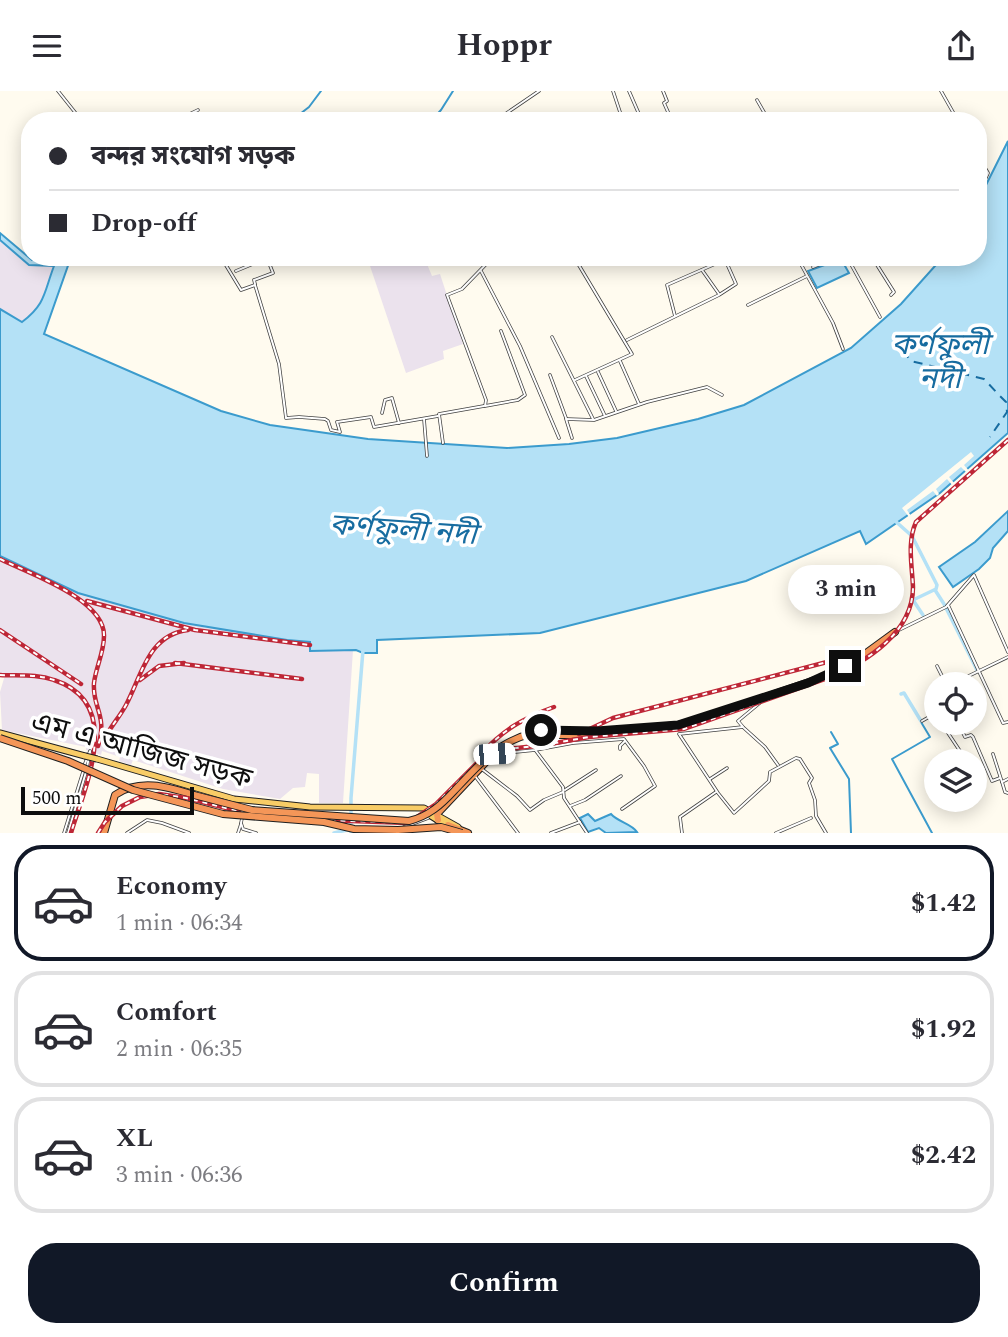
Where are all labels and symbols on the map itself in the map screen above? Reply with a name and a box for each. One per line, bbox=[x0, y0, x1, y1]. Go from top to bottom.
water label: কর্ণফুলী নদী bbox=[891, 322, 994, 402]
water label: কর্ণফুলী নদী bbox=[328, 502, 483, 558]
callout: 3 min bbox=[787, 565, 903, 613]
route end bbox=[829, 650, 861, 682]
street label: এম এ আজিজ সড়ক bbox=[26, 700, 257, 801]
route start bbox=[525, 714, 557, 746]
car bbox=[473, 742, 516, 766]
scale bar bbox=[21, 784, 194, 816]

